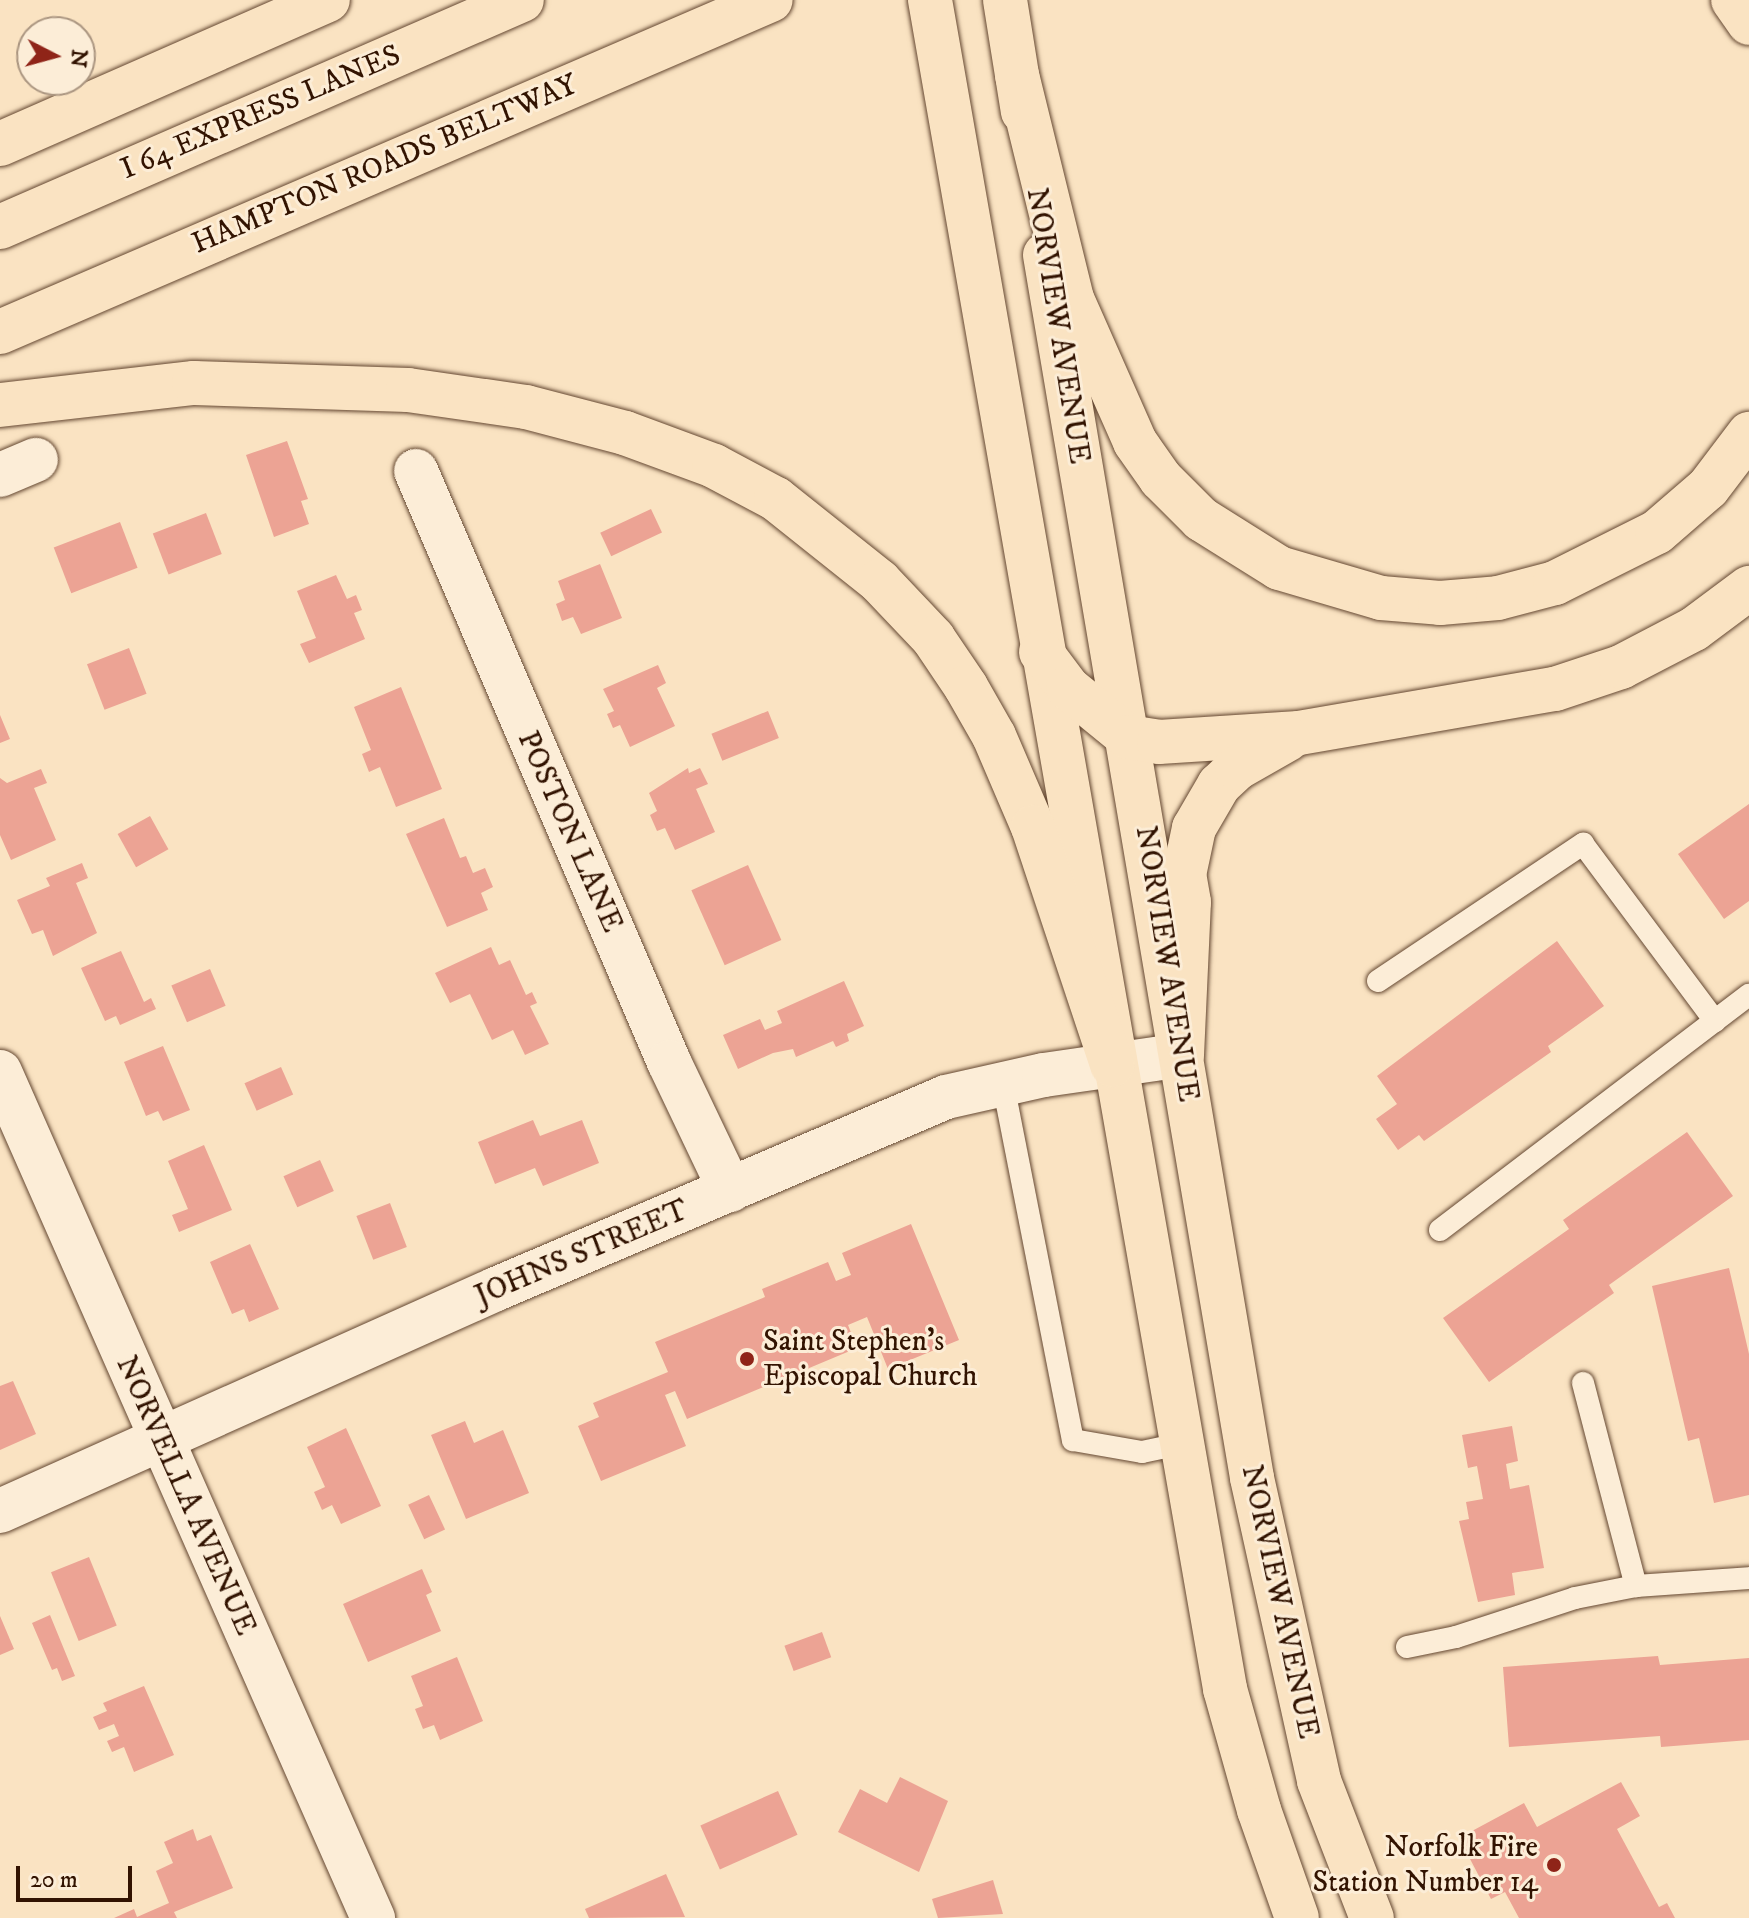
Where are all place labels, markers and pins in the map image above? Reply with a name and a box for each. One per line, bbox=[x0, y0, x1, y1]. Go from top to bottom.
place label: Saint Stephen's Episcopal Church bbox=[763, 1324, 978, 1394]
marker: Saint Stephen's Episcopal Church bbox=[738, 1350, 756, 1368]
place label: Norfolk Fire Station Number 14 bbox=[1313, 1830, 1538, 1900]
marker: Norfolk Fire Station Number 14 bbox=[1545, 1856, 1563, 1874]

